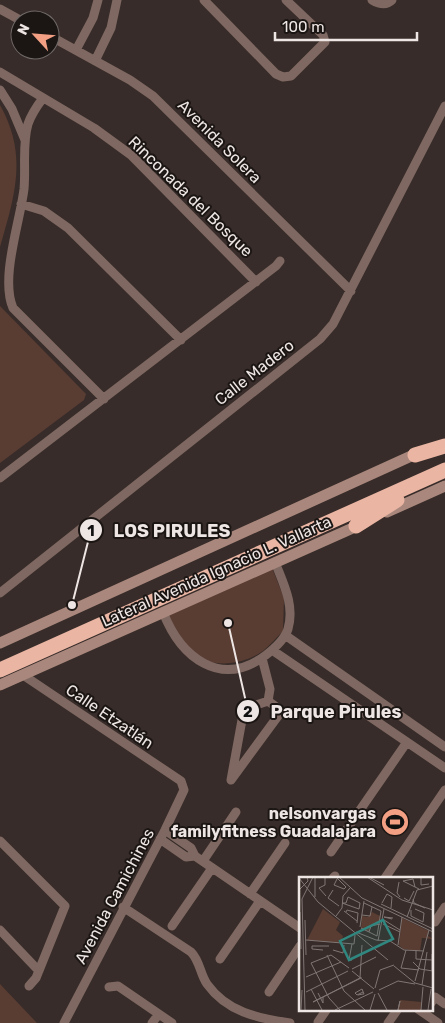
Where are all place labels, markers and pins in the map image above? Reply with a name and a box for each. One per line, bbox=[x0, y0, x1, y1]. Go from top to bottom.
callout: LOS PIRULES bbox=[78, 514, 240, 547]
callout: Parque Pirules bbox=[235, 695, 411, 728]
place label: nelsonvargas familyfitness Guadalajara bbox=[171, 804, 376, 841]
sports icon: nelsonvargas familyfitness Guadalajara bbox=[380, 807, 410, 837]

